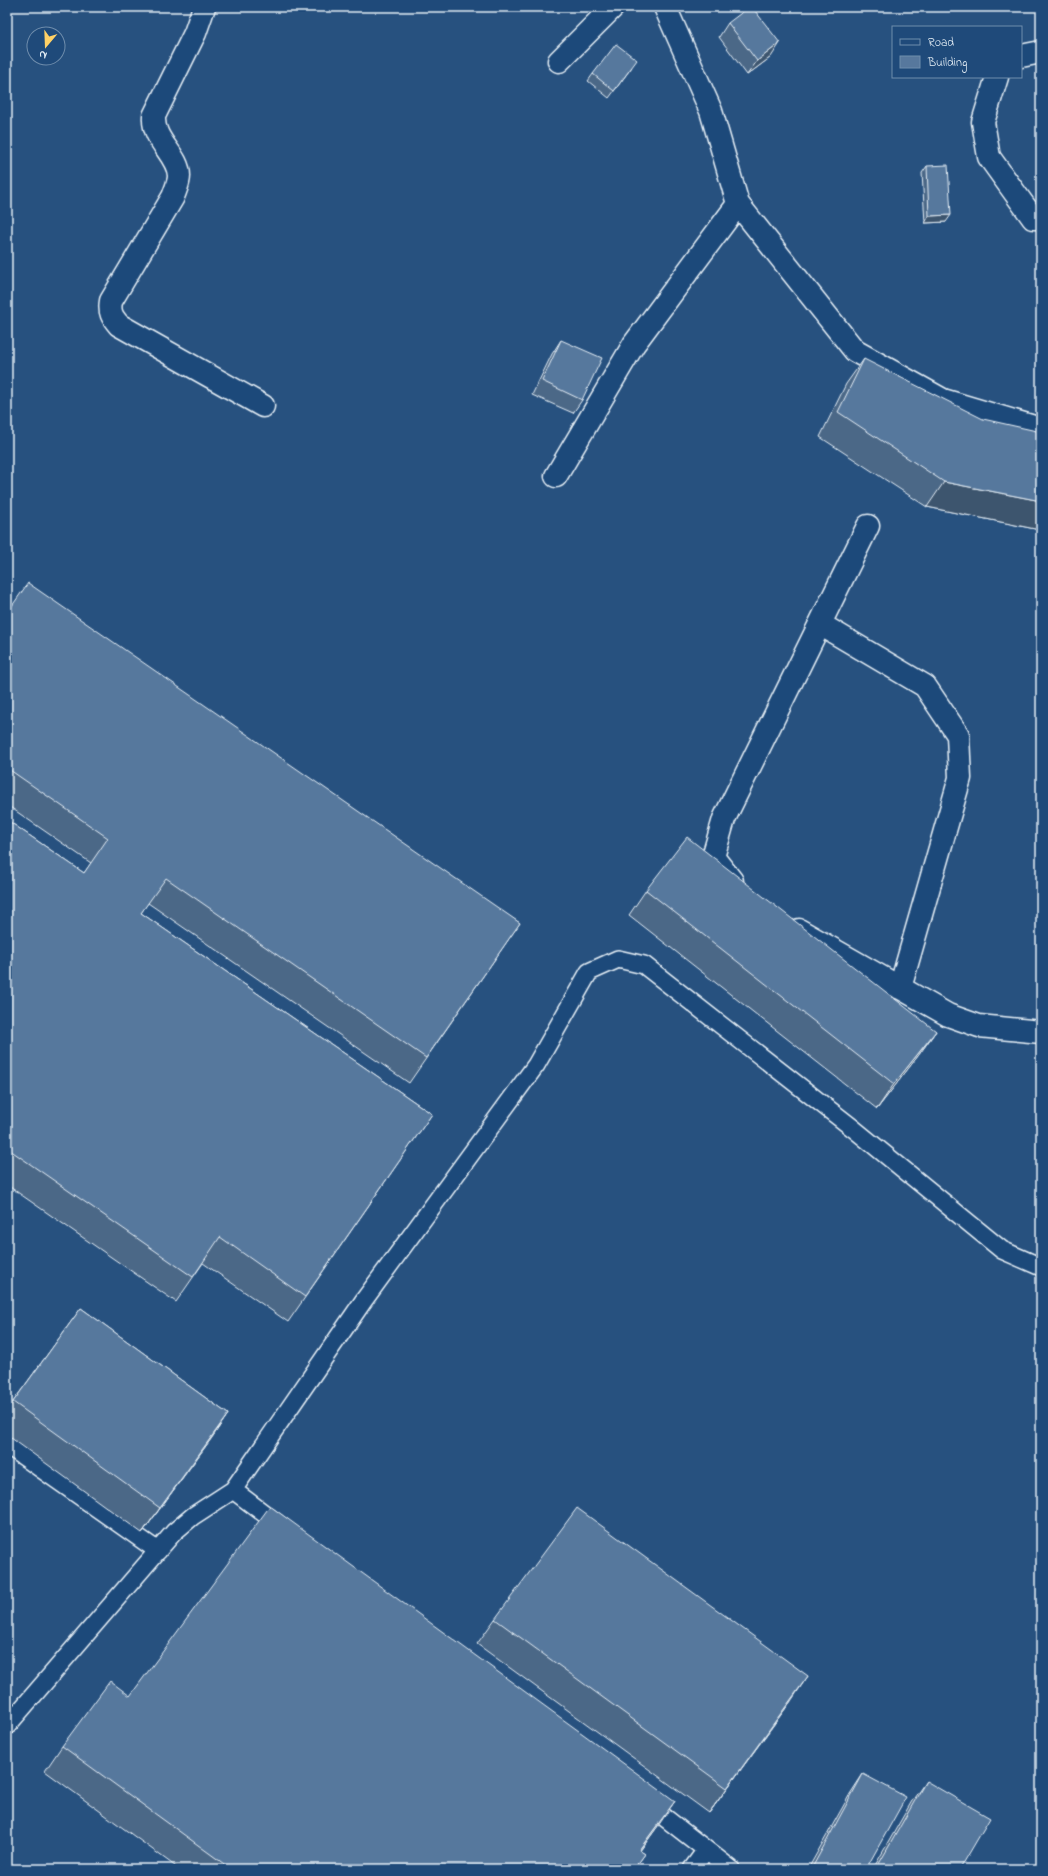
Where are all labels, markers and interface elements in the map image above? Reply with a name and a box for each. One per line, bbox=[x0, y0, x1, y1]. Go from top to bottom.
north arrow bbox=[26, 26, 66, 66]
legend bbox=[892, 26, 1022, 78]
text: Road bbox=[928, 34, 954, 52]
text: N bbox=[37, 46, 49, 63]
text: Building bbox=[927, 54, 967, 73]

